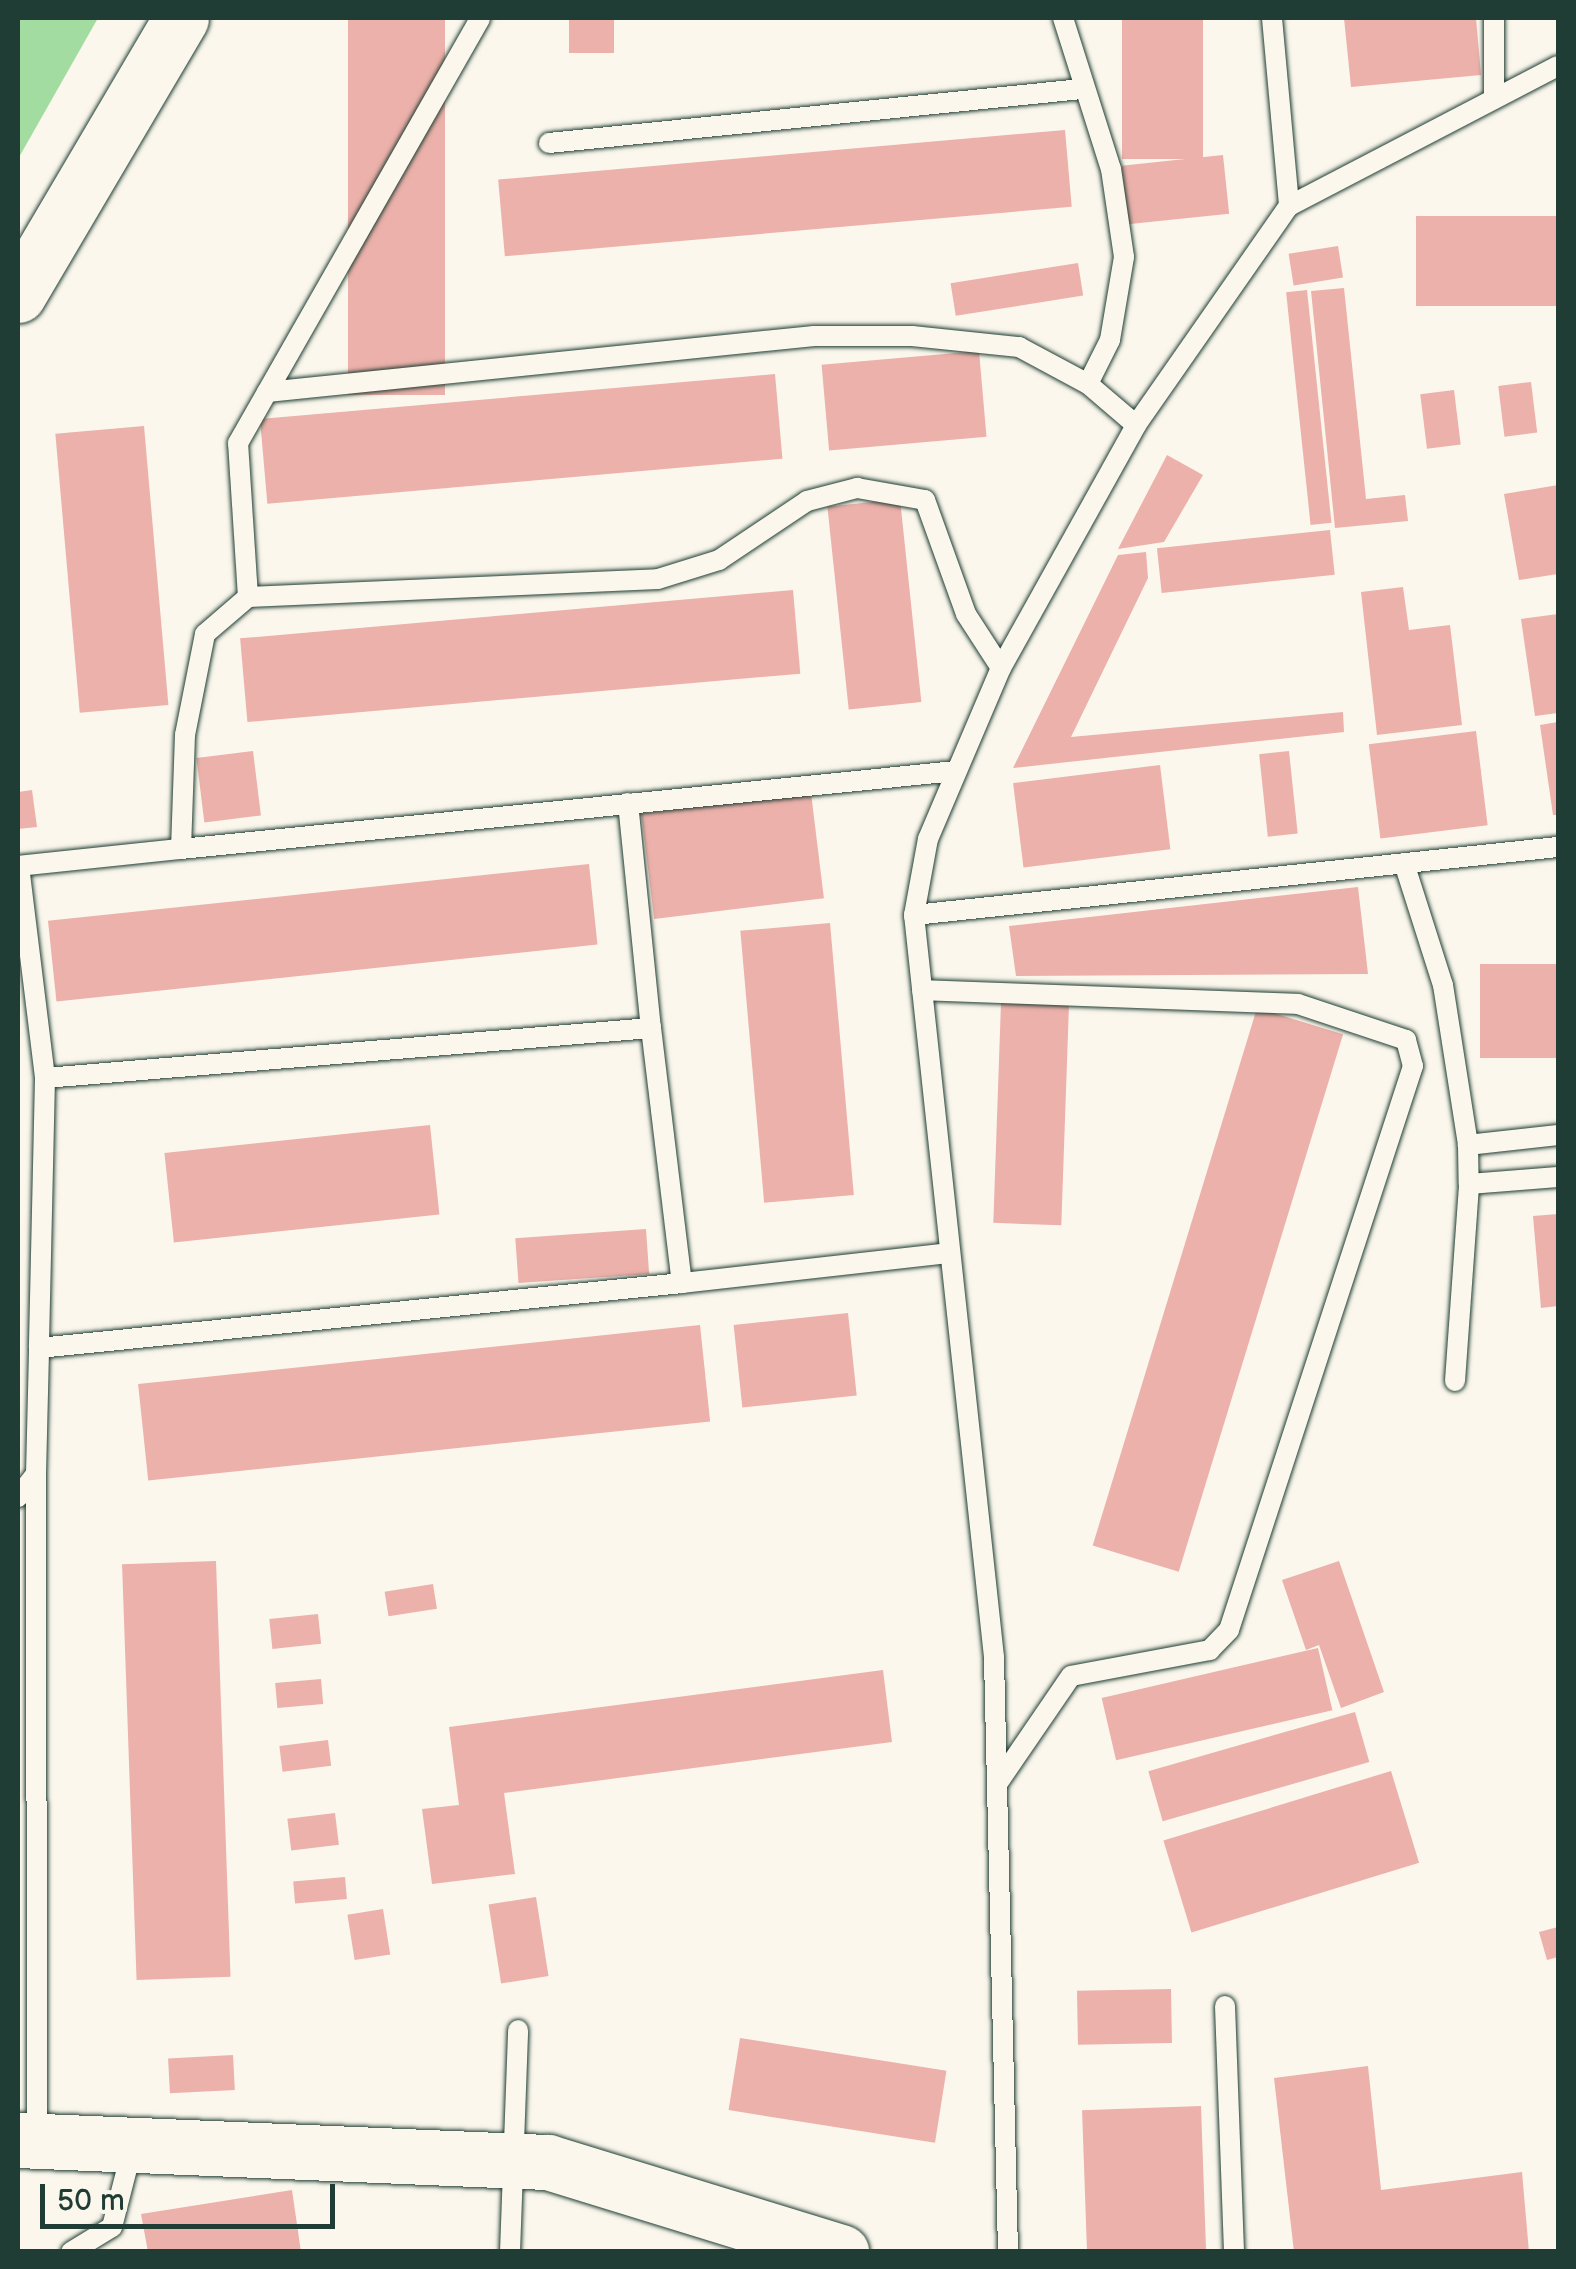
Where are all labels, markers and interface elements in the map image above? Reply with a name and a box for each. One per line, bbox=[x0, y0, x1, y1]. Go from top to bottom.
scale bar bbox=[45, 2164, 340, 2226]
text: 50 m bbox=[57, 2183, 125, 2219]

